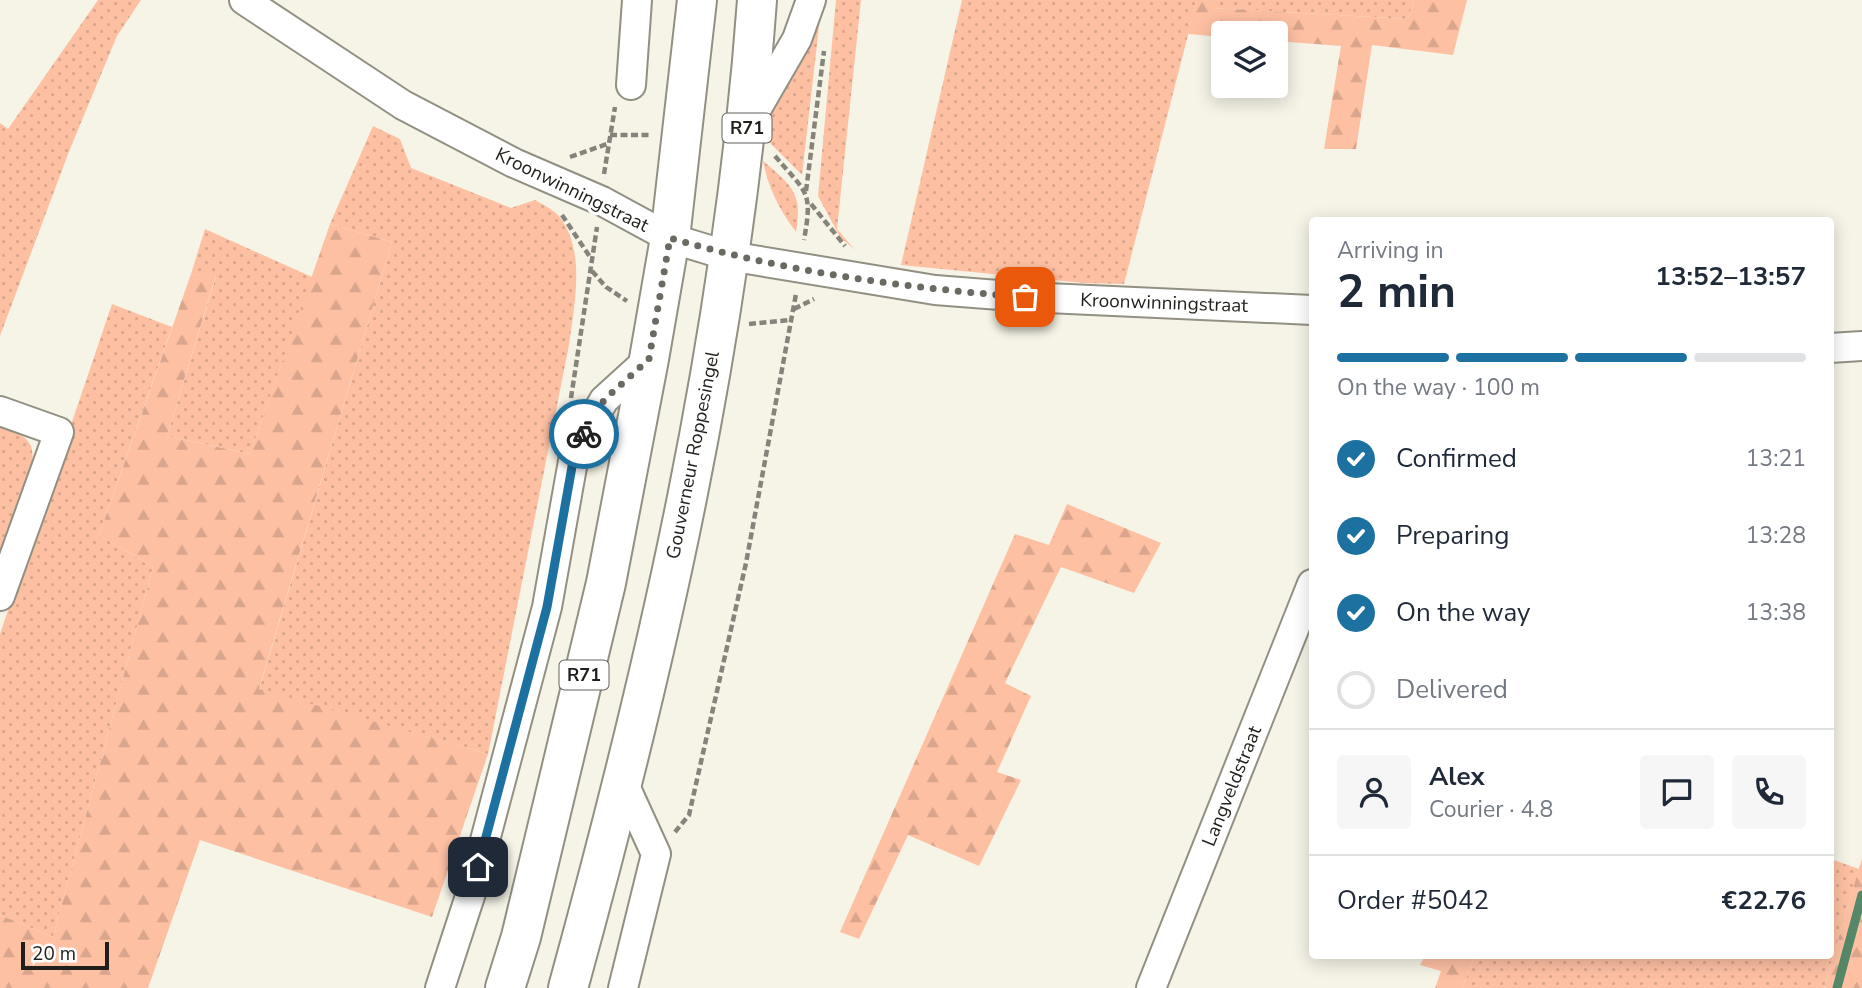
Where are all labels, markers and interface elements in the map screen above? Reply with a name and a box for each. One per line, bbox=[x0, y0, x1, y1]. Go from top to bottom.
map controls bbox=[1211, 21, 1288, 98]
button: layers bbox=[1211, 21, 1288, 98]
road number: R71 bbox=[722, 113, 772, 142]
street label: Kroonwinningstraat bbox=[491, 142, 653, 239]
text: Arriving in bbox=[1337, 235, 1444, 266]
text: 13:52–13:57 bbox=[1655, 259, 1806, 294]
text: 2 min bbox=[1337, 260, 1456, 323]
pin bbox=[995, 267, 1055, 327]
icon: bag bbox=[1006, 278, 1044, 316]
street label: Kroonwinningstraat bbox=[1080, 287, 1249, 319]
street label: Gouverneur Roppesingel bbox=[660, 348, 726, 561]
text: On the way · 100 m bbox=[1337, 372, 1540, 403]
courier bbox=[549, 399, 619, 469]
icon: bike bbox=[565, 415, 603, 453]
icon: check bbox=[1337, 440, 1375, 478]
text: Confirmed bbox=[1396, 441, 1517, 476]
text: 13:21 bbox=[1746, 443, 1806, 474]
icon: check bbox=[1337, 517, 1375, 555]
text: Preparing bbox=[1396, 518, 1509, 553]
text: 13:28 bbox=[1746, 520, 1806, 551]
icon: check bbox=[1337, 594, 1375, 632]
text: On the way bbox=[1396, 595, 1530, 630]
text: 13:38 bbox=[1746, 597, 1806, 628]
road number: R71 bbox=[560, 660, 608, 690]
text: Delivered bbox=[1396, 672, 1508, 707]
street label: Langveldstraat bbox=[1196, 722, 1268, 850]
button: person bbox=[1337, 755, 1411, 829]
button: chat bbox=[1640, 755, 1714, 829]
button: phone bbox=[1732, 755, 1806, 829]
text: Alex bbox=[1429, 759, 1485, 794]
text: Courier · 4.8 bbox=[1429, 794, 1553, 825]
pin bbox=[448, 837, 508, 897]
icon: home bbox=[459, 848, 497, 886]
text: Order #5042 bbox=[1337, 883, 1489, 918]
text: €22.76 bbox=[1722, 883, 1806, 918]
scale bar bbox=[21, 939, 108, 971]
text: 20 m bbox=[32, 941, 76, 967]

